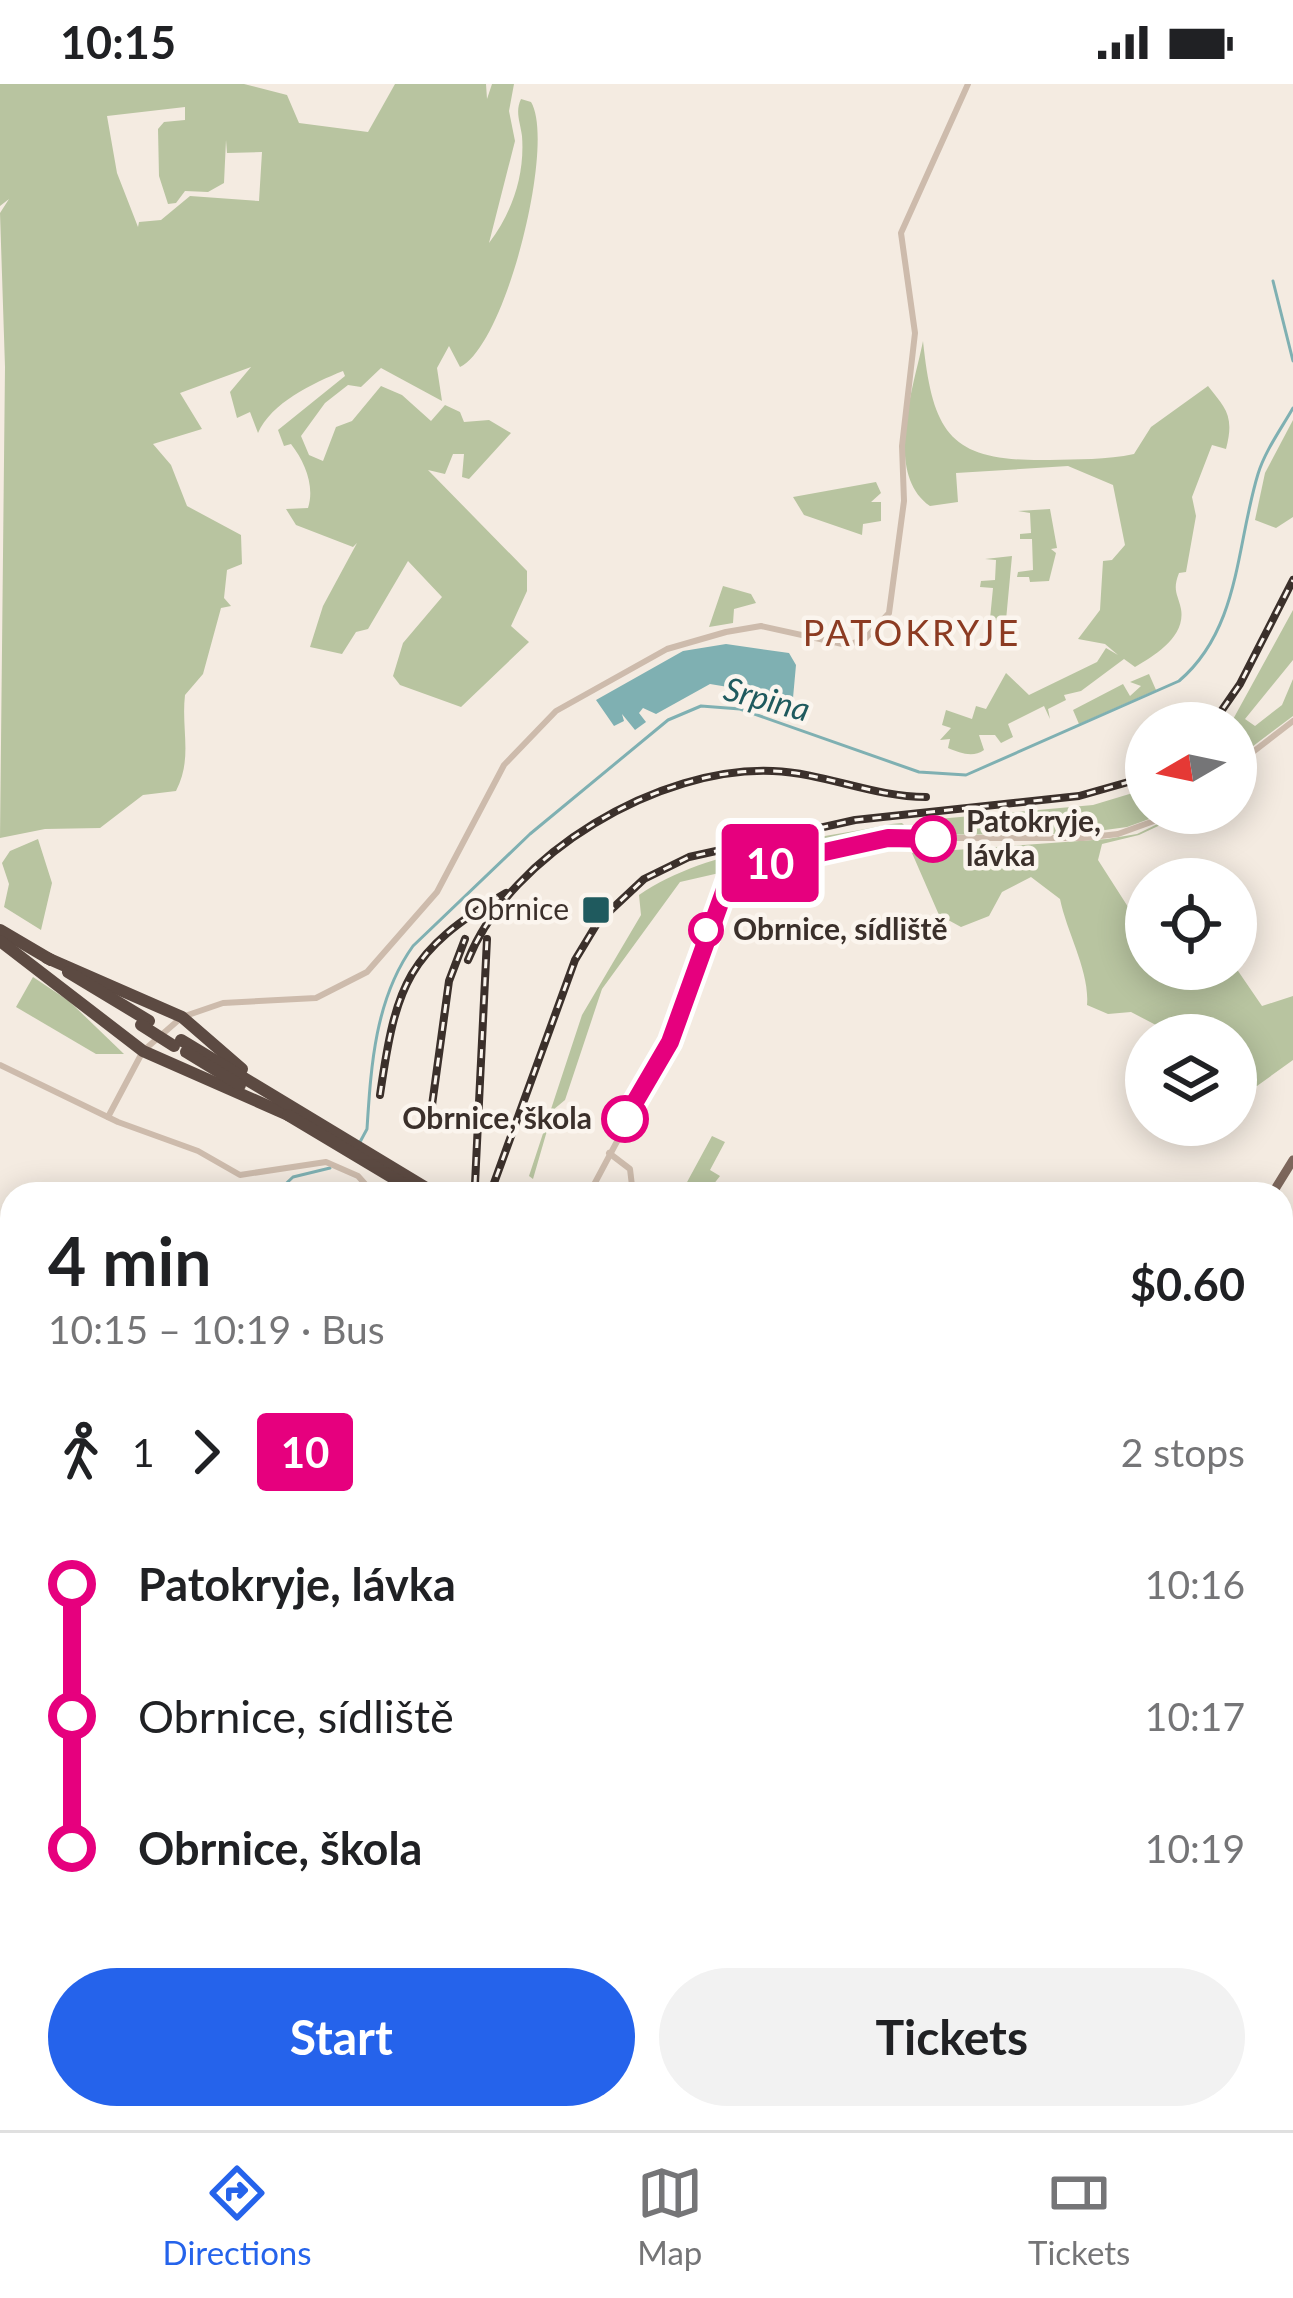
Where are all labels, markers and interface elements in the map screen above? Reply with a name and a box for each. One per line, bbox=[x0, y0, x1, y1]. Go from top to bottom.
text: 10:15 bbox=[60, 15, 176, 69]
district label: PATOKRYJE bbox=[803, 610, 1021, 654]
water label: Srpina bbox=[720, 667, 814, 729]
north arrow bbox=[1125, 702, 1257, 834]
map controls bbox=[1125, 702, 1257, 1146]
place label: Patokryje, lávka bbox=[966, 802, 1101, 872]
marker: Patokryje, lávka bbox=[911, 817, 955, 861]
line badge: 10 bbox=[716, 824, 824, 902]
text: 10 bbox=[746, 838, 794, 888]
button: locate bbox=[1125, 858, 1257, 990]
place label: Obrnice bbox=[464, 890, 569, 926]
marker: Obrnice bbox=[580, 894, 612, 926]
place label: Obrnice, sídliště bbox=[733, 910, 947, 946]
marker: Obrnice, sídliště bbox=[690, 914, 722, 946]
button: layers bbox=[1125, 1014, 1257, 1146]
marker: Obrnice, škola bbox=[603, 1097, 647, 1141]
place label: Obrnice, škola bbox=[402, 1099, 592, 1135]
text: 4 min bbox=[48, 1221, 212, 1300]
text: $0.60 bbox=[1130, 1257, 1245, 1311]
text: 10:15 – 10:19 · Bus bbox=[48, 1306, 385, 1352]
icon: walk bbox=[48, 1419, 114, 1485]
icon: forward bbox=[173, 1419, 239, 1485]
text: 10 bbox=[281, 1427, 329, 1477]
text: 1 bbox=[132, 1429, 155, 1475]
text: 2 stops bbox=[1121, 1429, 1245, 1475]
text: Patokryje, lávka bbox=[138, 1557, 456, 1611]
text: 10:16 bbox=[1145, 1561, 1245, 1607]
text: Obrnice, sídliště bbox=[138, 1689, 454, 1743]
text: 10:17 bbox=[1145, 1693, 1245, 1739]
text: Obrnice, škola bbox=[138, 1821, 422, 1875]
text: 10:19 bbox=[1145, 1825, 1245, 1871]
button: Start bbox=[48, 1968, 635, 2106]
button: Tickets bbox=[659, 1968, 1245, 2106]
tab: Directions bbox=[163, 2160, 312, 2272]
tab: Map bbox=[637, 2160, 703, 2272]
tab: Tickets bbox=[1028, 2160, 1130, 2272]

